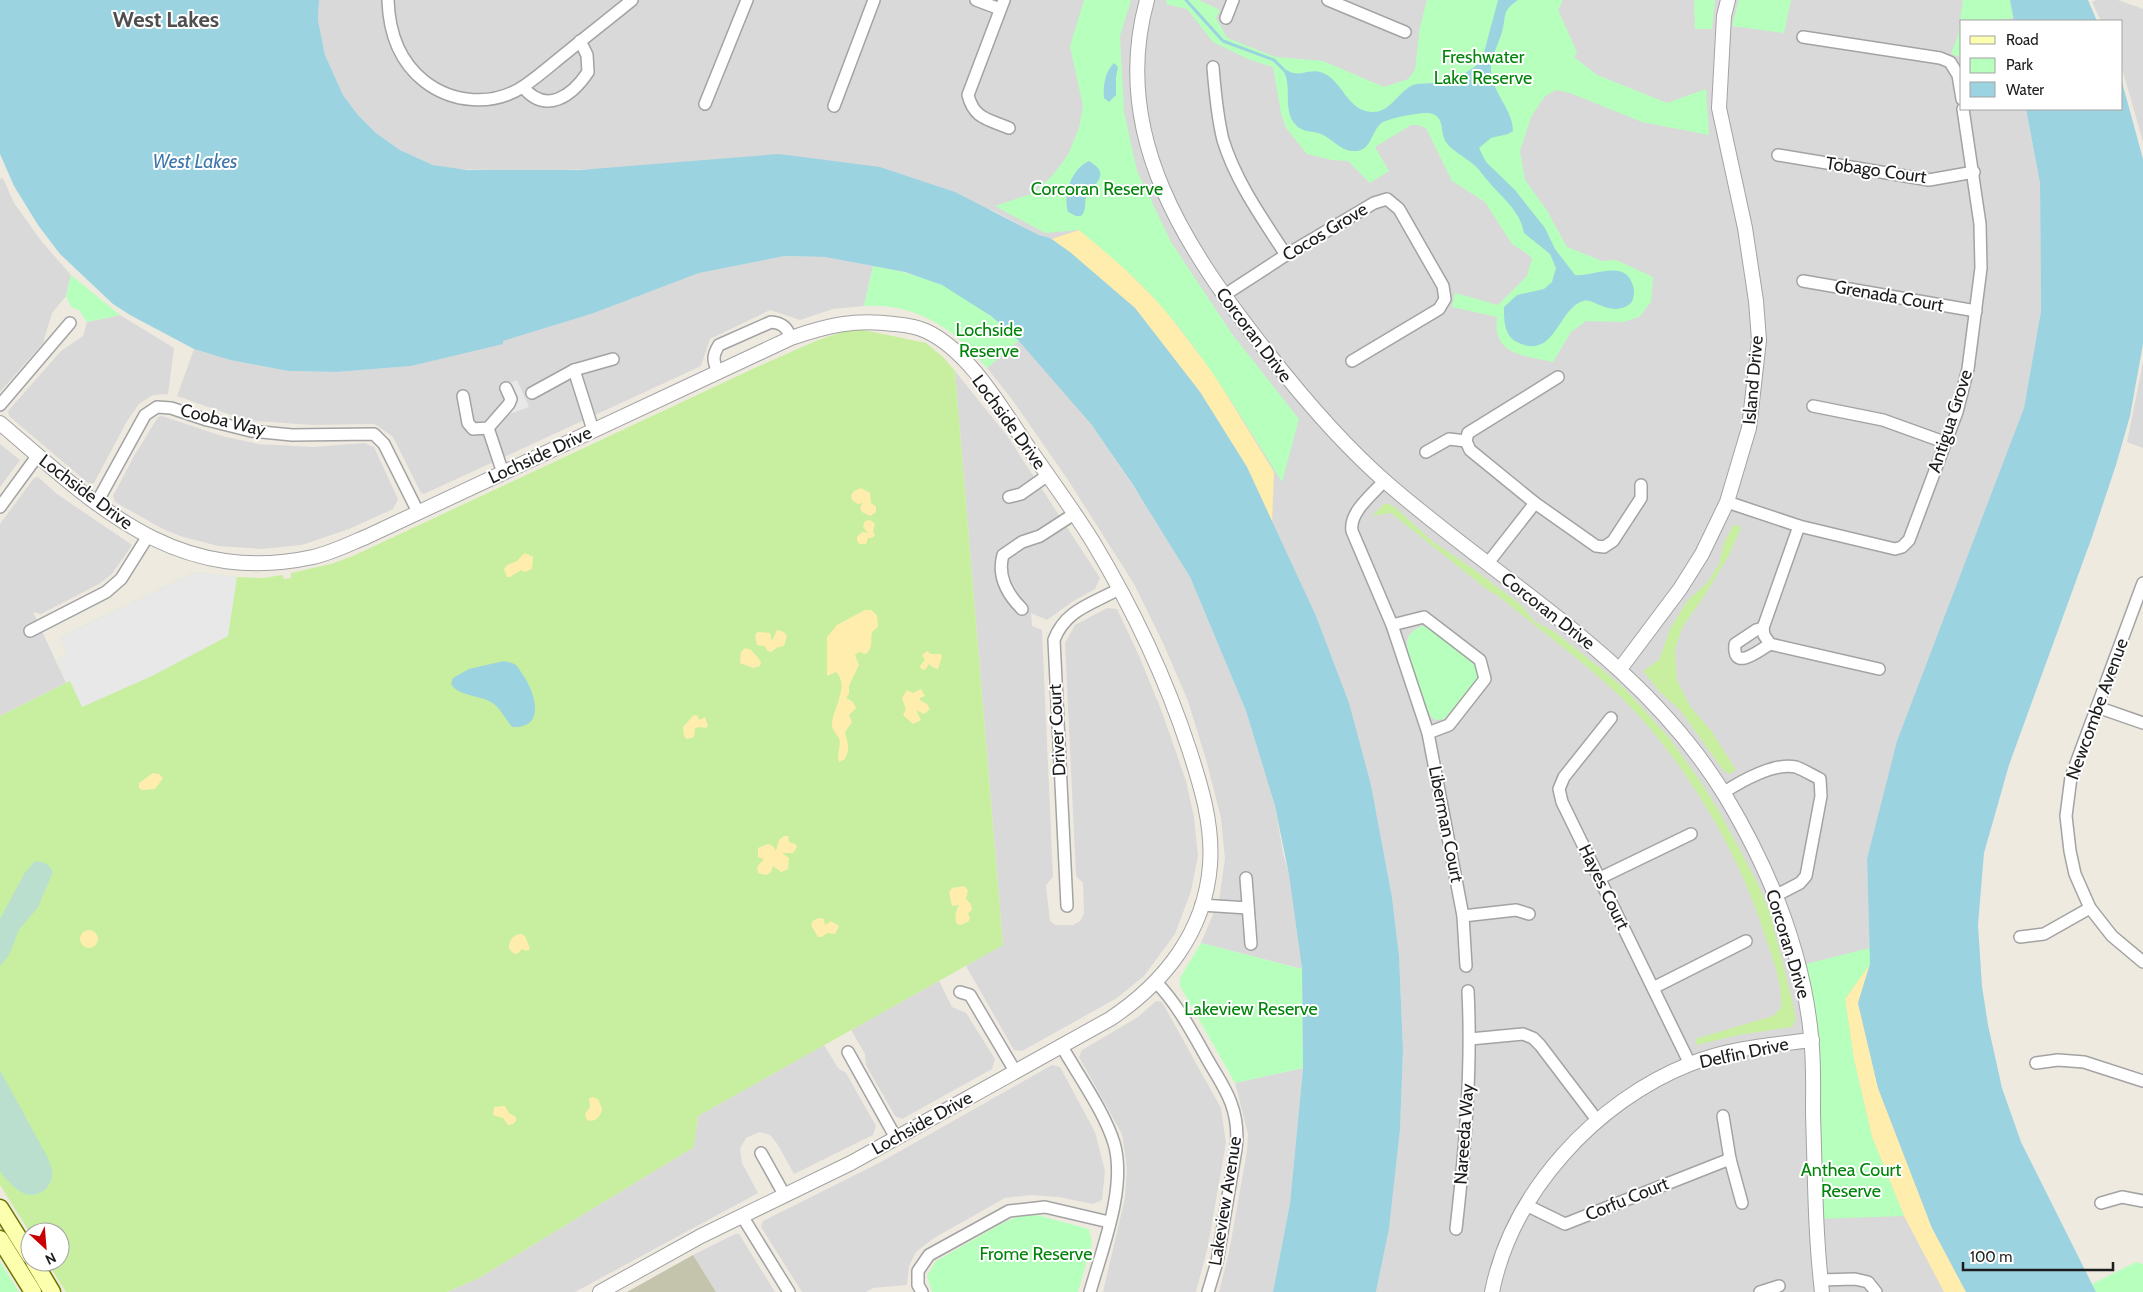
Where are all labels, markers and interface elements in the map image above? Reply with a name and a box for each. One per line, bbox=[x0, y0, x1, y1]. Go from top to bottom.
district label: West Lakes bbox=[113, 6, 219, 33]
legend bbox=[1960, 20, 2123, 110]
text: Road bbox=[2006, 31, 2039, 49]
park label: Freshwater Lake Reserve bbox=[1434, 46, 1532, 89]
text: Park bbox=[2006, 56, 2033, 74]
text: Water bbox=[2006, 81, 2044, 99]
water label: West Lakes bbox=[153, 150, 238, 173]
street label: Tobago Court bbox=[1824, 152, 1928, 188]
park label: Corcoran Reserve bbox=[1031, 178, 1163, 200]
street label: Cocos Grove bbox=[1278, 198, 1372, 266]
street label: Grenada Court bbox=[1833, 276, 1945, 316]
street label: Corcoran Drive bbox=[1211, 283, 1297, 387]
park label: Lochside Reserve bbox=[955, 319, 1023, 362]
street label: Island Drive bbox=[1738, 335, 1768, 425]
street label: Antigua Grove bbox=[1923, 367, 1977, 475]
street label: Lochside Drive bbox=[967, 370, 1051, 474]
street label: Cooba Way bbox=[178, 399, 268, 441]
street label: Lochside Drive bbox=[485, 421, 595, 489]
street label: Lochside Drive bbox=[35, 450, 137, 534]
street label: Corcoran Drive bbox=[1497, 568, 1599, 654]
street label: Newcombe Avenue bbox=[2061, 635, 2133, 783]
street label: Driver Court bbox=[1044, 683, 1070, 777]
street label: Liberman Court bbox=[1424, 764, 1468, 884]
street label: Hayes Court bbox=[1574, 841, 1634, 933]
street label: Corcoran Drive bbox=[1761, 887, 1815, 1001]
park label: Lakeview Reserve bbox=[1184, 998, 1318, 1020]
street label: Delfin Drive bbox=[1697, 1033, 1791, 1073]
street label: Nareeda Way bbox=[1449, 1083, 1479, 1185]
street label: Lochside Drive bbox=[868, 1086, 976, 1160]
street label: Lakeview Avenue bbox=[1204, 1135, 1246, 1267]
park label: Anthea Court Reserve bbox=[1801, 1159, 1901, 1202]
street label: Corfu Court bbox=[1582, 1172, 1672, 1226]
north arrow bbox=[20, 1222, 70, 1272]
scale bar bbox=[1963, 1240, 2113, 1272]
park label: Frome Reserve bbox=[979, 1243, 1093, 1265]
text: N bbox=[42, 1248, 59, 1269]
text: 100 m bbox=[1970, 1248, 2012, 1266]

